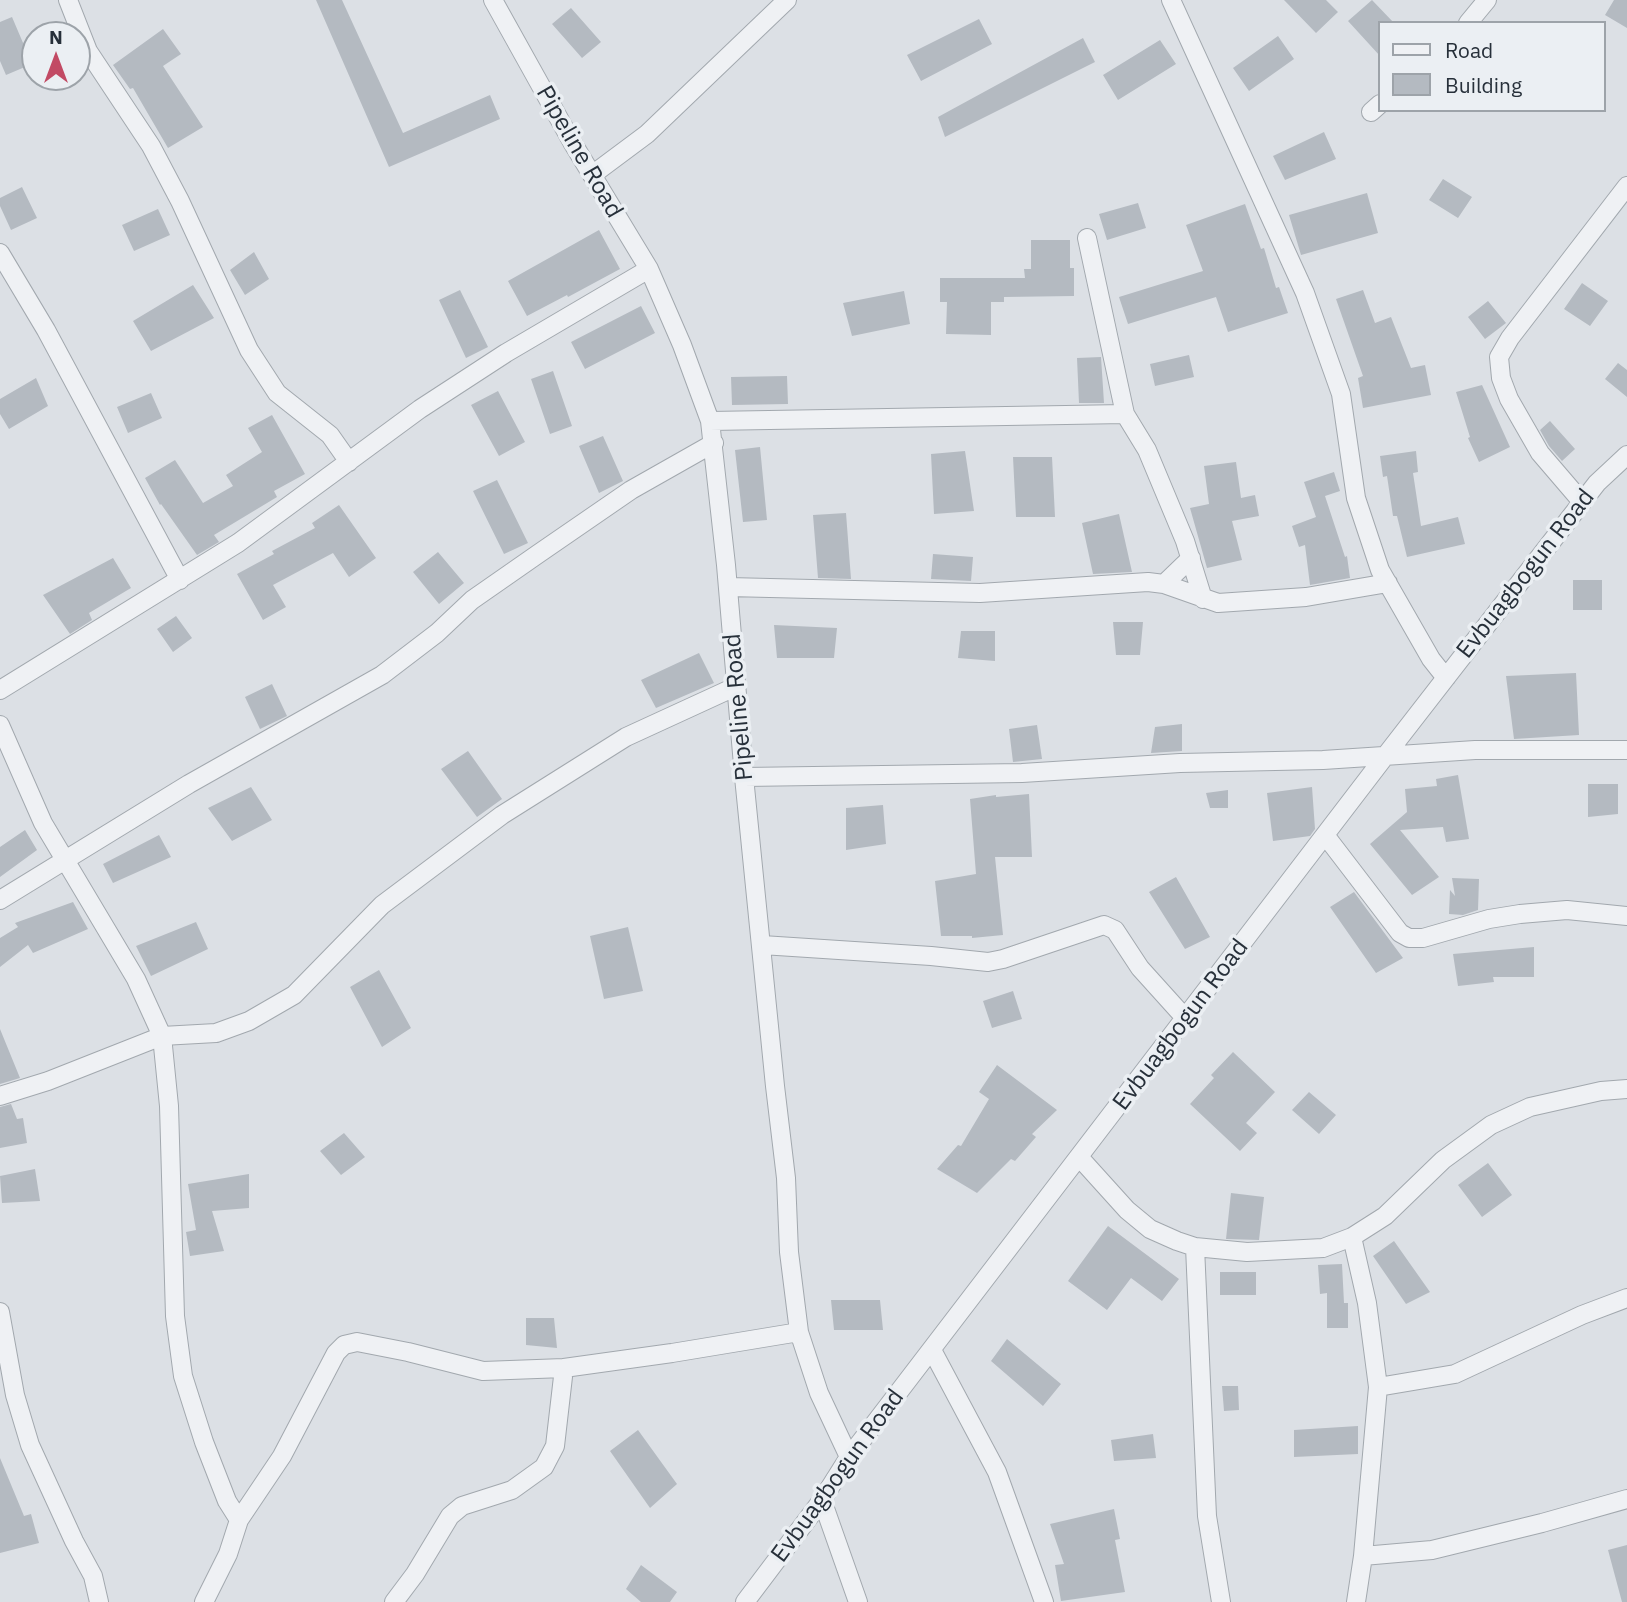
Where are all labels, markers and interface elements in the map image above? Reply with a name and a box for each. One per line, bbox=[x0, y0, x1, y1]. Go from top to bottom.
north arrow bbox=[21, 21, 91, 91]
legend bbox=[1378, 21, 1606, 112]
text: N bbox=[49, 25, 63, 49]
text: Road bbox=[1445, 36, 1493, 64]
text: Building bbox=[1445, 71, 1522, 99]
street label: Pipeline Road bbox=[530, 81, 628, 223]
street label: Evbuagbogun Road bbox=[1451, 484, 1601, 664]
street label: Pipeline Road bbox=[718, 632, 760, 782]
street label: Evbuagbogun Road bbox=[1107, 934, 1255, 1116]
street label: Evbuagbogun Road bbox=[766, 1384, 910, 1568]

